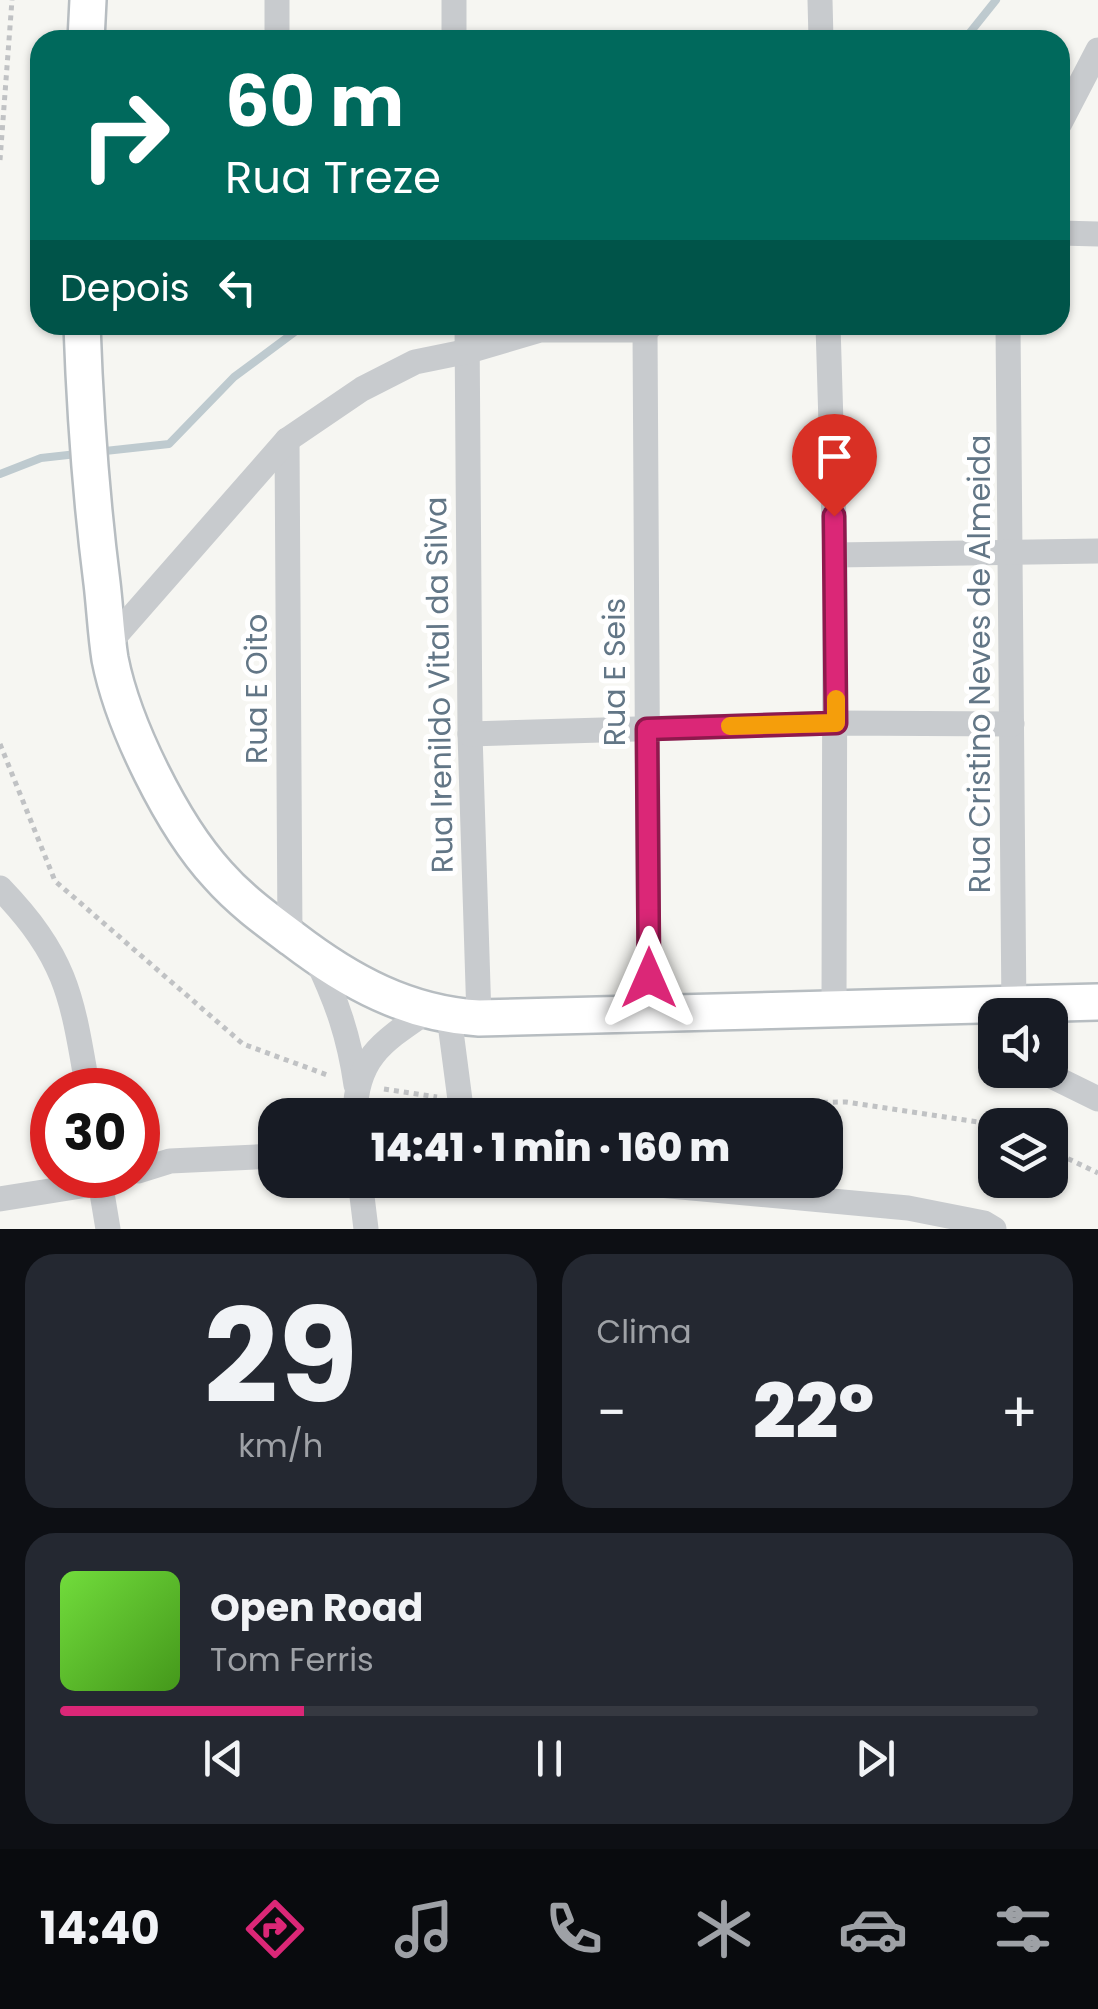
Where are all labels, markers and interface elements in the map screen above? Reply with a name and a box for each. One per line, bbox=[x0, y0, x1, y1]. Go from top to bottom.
text: 60 m bbox=[225, 52, 404, 151]
icon: right bbox=[60, 70, 190, 200]
text: Rua Treze bbox=[225, 146, 441, 209]
icon: left bbox=[210, 260, 265, 315]
text: Depois bbox=[60, 261, 190, 314]
pin bbox=[792, 414, 877, 517]
icon: arrive bbox=[807, 429, 862, 484]
street label: Rua Cristino Neves de Almeida bbox=[958, 435, 1001, 893]
street label: Rua Irenildo Vital da Silva bbox=[414, 496, 464, 874]
street label: Rua E Seis bbox=[593, 598, 636, 746]
street label: Rua E Oito bbox=[235, 614, 278, 764]
position arrow bbox=[597, 926, 701, 1030]
map controls bbox=[978, 998, 1068, 1198]
button: sound bbox=[978, 998, 1068, 1088]
speed limit sign: 30 bbox=[30, 1068, 160, 1198]
button: layers bbox=[978, 1108, 1068, 1198]
text: 14:41 · 1 min · 160 m bbox=[371, 1121, 730, 1174]
text: 29 bbox=[204, 1265, 358, 1448]
text: Clima bbox=[597, 1309, 692, 1354]
text: 22° bbox=[753, 1359, 874, 1464]
text: − bbox=[597, 1374, 627, 1451]
text: + bbox=[1000, 1374, 1038, 1451]
text: km/h bbox=[238, 1423, 323, 1468]
text: Open Road bbox=[210, 1581, 423, 1634]
text: Tom Ferris bbox=[210, 1637, 374, 1682]
icon: previous bbox=[196, 1731, 251, 1786]
icon: pause bbox=[522, 1731, 577, 1786]
icon: next bbox=[848, 1731, 903, 1786]
icon: directions bbox=[240, 1894, 310, 1964]
icon: music bbox=[389, 1894, 459, 1964]
icon: phone bbox=[539, 1894, 609, 1964]
icon: climate bbox=[689, 1894, 759, 1964]
icon: car bbox=[838, 1894, 908, 1964]
icon: filters bbox=[988, 1894, 1058, 1964]
text: 14:40 bbox=[40, 1897, 160, 1960]

